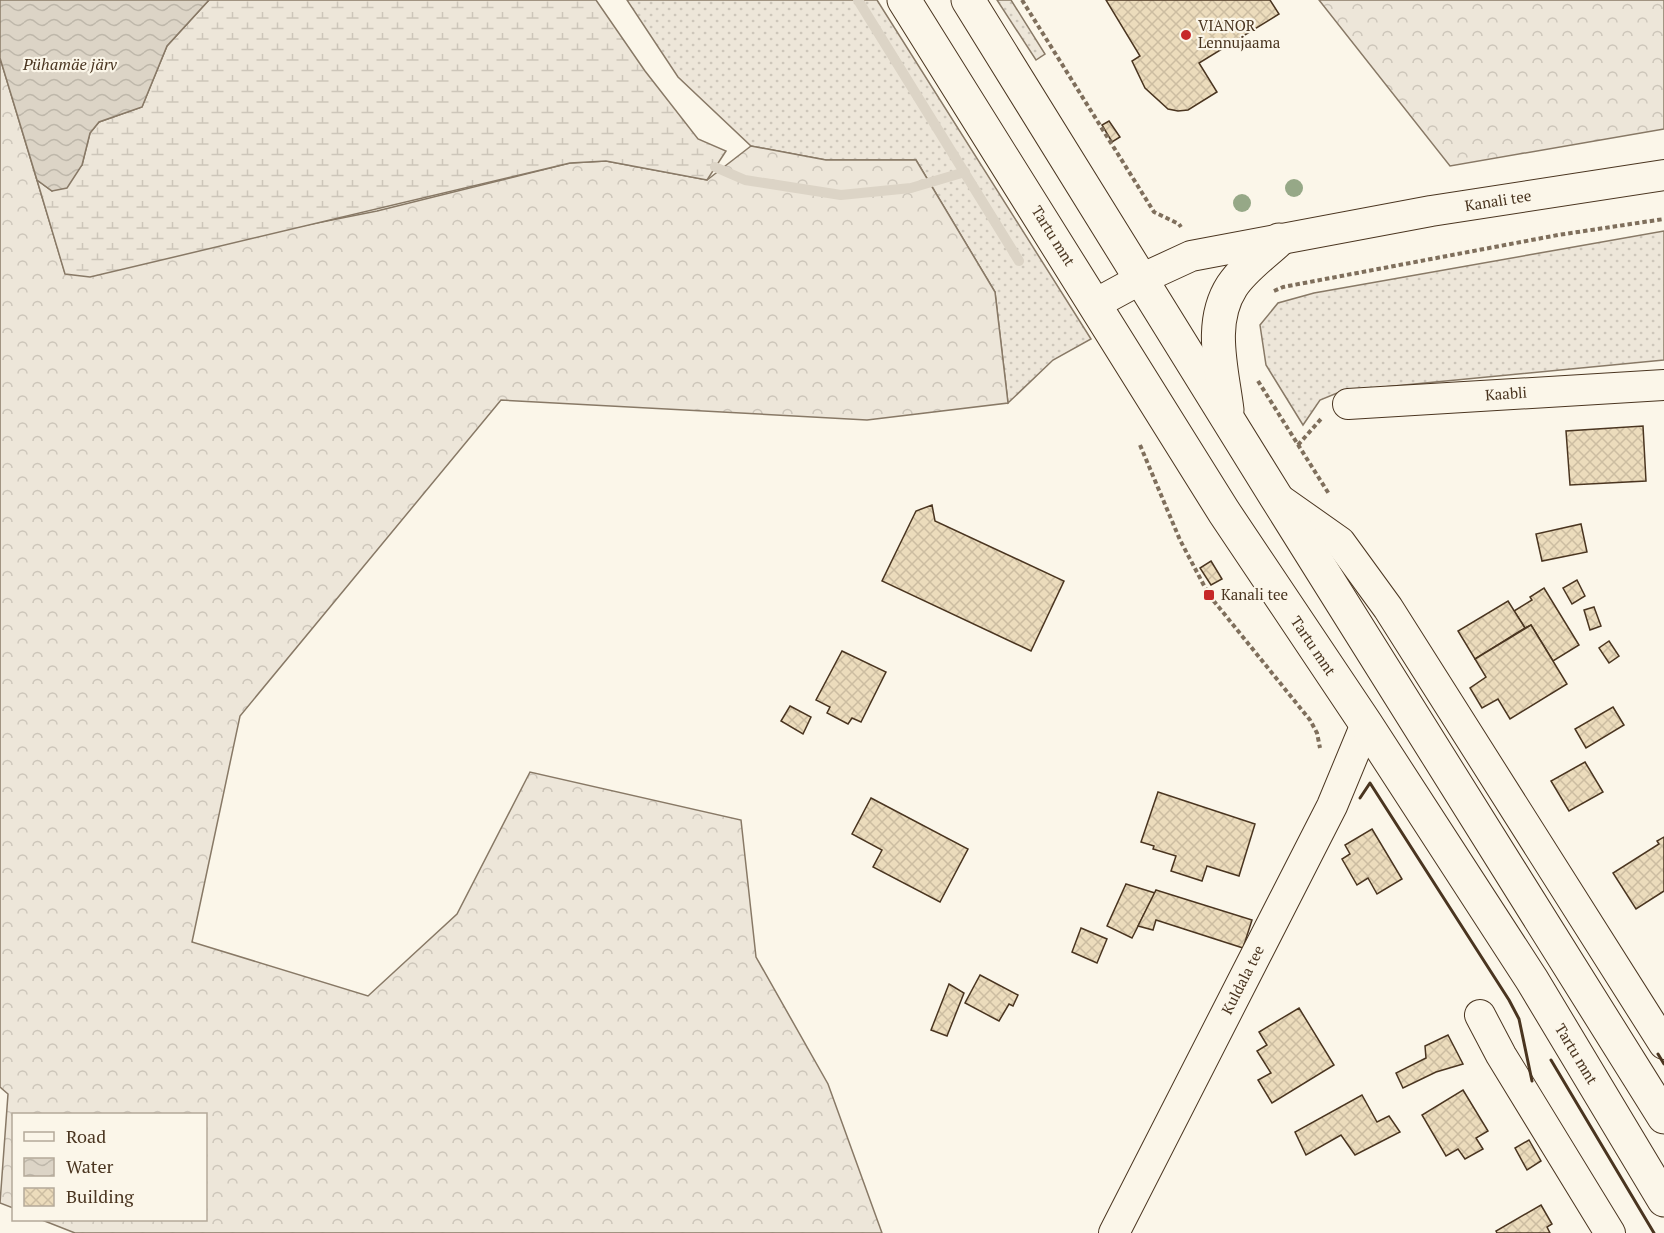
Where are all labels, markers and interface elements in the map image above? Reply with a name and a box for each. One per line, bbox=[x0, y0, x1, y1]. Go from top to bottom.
place label: VIANOR Lennujaama bbox=[1198, 15, 1281, 52]
marker: VIANOR Lennujaama bbox=[1179, 28, 1193, 42]
water label: Pühamäe järv bbox=[22, 53, 118, 75]
street label: Kanali tee bbox=[1463, 185, 1533, 215]
street label: Tartu mnt bbox=[1028, 202, 1080, 270]
street label: Kaabli bbox=[1484, 382, 1528, 404]
place label: Kanali tee bbox=[1221, 584, 1288, 604]
marker: Kanali tee bbox=[1202, 588, 1216, 602]
street label: Tartu mnt bbox=[1287, 612, 1341, 679]
street label: Kuldala tee bbox=[1216, 942, 1268, 1018]
street label: Tartu mnt bbox=[1551, 1019, 1603, 1088]
legend bbox=[12, 1113, 207, 1221]
text: Road bbox=[66, 1124, 106, 1148]
text: Water bbox=[66, 1154, 113, 1178]
text: Building bbox=[66, 1184, 134, 1208]

